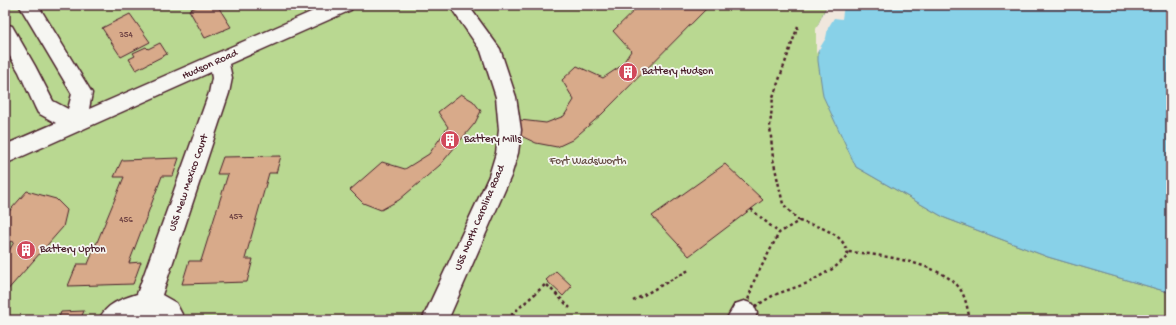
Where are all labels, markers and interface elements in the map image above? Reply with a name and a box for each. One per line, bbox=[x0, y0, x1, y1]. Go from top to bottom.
house number: 354 bbox=[118, 30, 134, 41]
street label: Hudson Road bbox=[180, 47, 241, 83]
building icon: Battery Hudson bbox=[617, 61, 639, 83]
place label: Battery Hudson bbox=[641, 66, 714, 78]
building icon: Battery Mills bbox=[439, 129, 461, 151]
street label: USS New Mexico Court bbox=[167, 131, 212, 233]
place label: Battery Mills bbox=[463, 134, 522, 146]
park label: Fort Wadsworth bbox=[549, 156, 626, 168]
street label: USS North Carolina Road bbox=[452, 162, 508, 273]
house number: 457 bbox=[229, 212, 243, 223]
house number: 456 bbox=[119, 215, 133, 226]
building icon: Battery Upton bbox=[15, 239, 37, 261]
place label: Battery Upton bbox=[39, 244, 106, 256]

